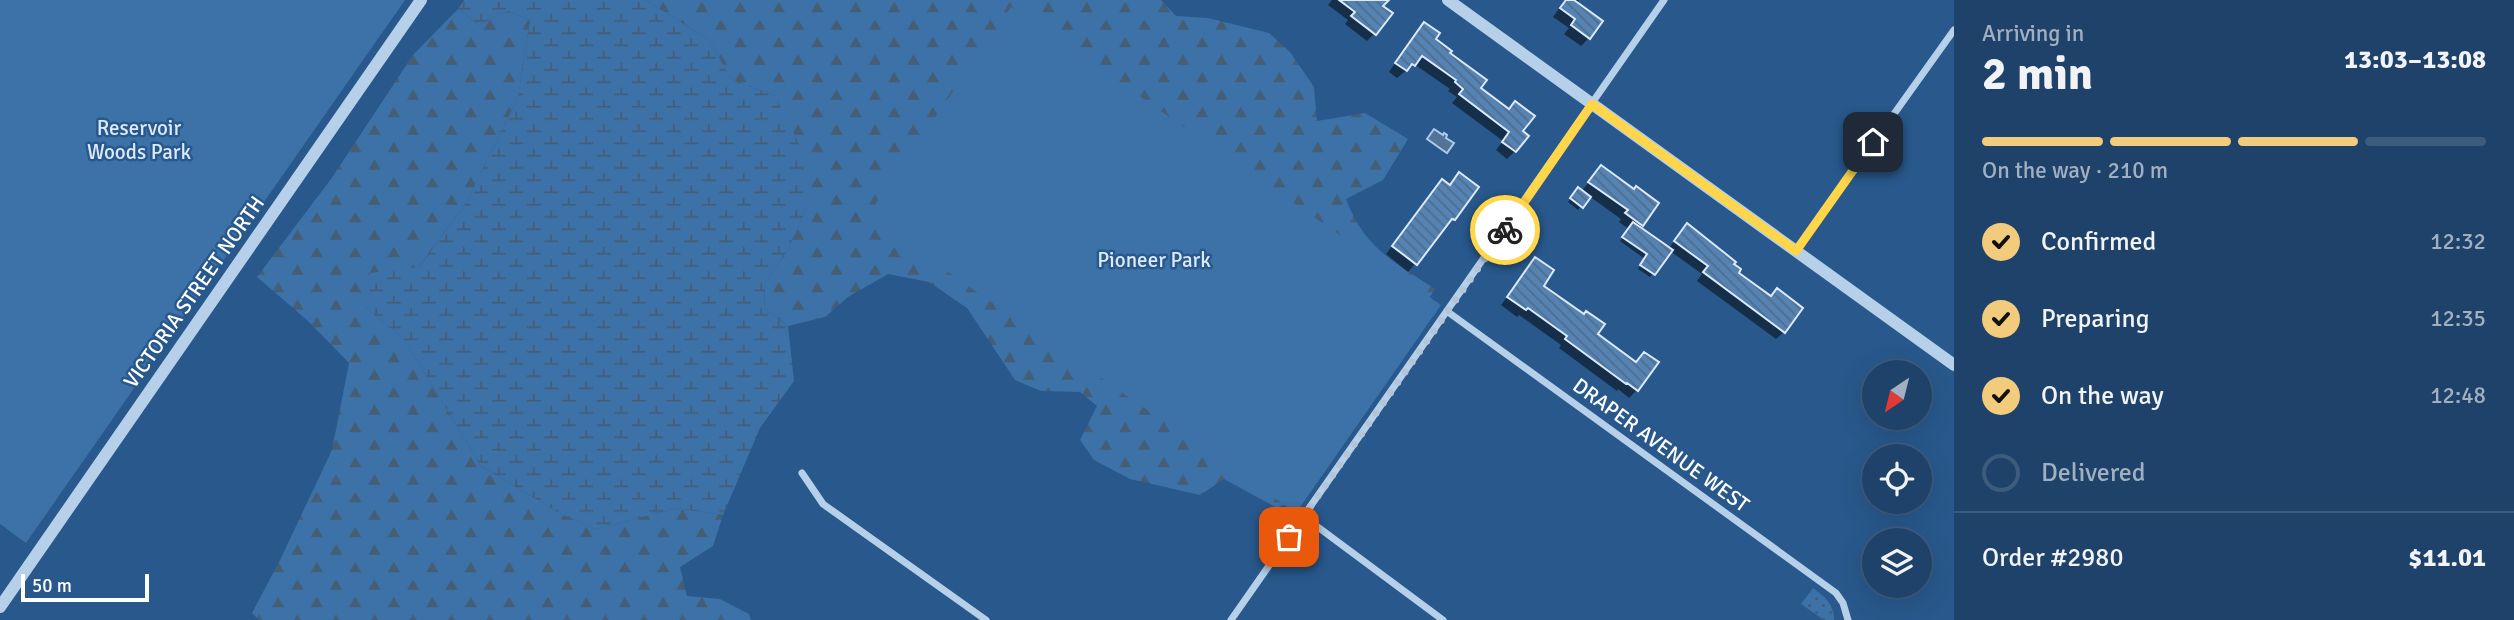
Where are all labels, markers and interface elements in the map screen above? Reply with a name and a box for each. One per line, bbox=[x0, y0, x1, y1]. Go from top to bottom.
text: Arriving in bbox=[1982, 19, 2084, 48]
text: 13:03–13:08 bbox=[2344, 44, 2486, 76]
text: 2 min bbox=[1982, 46, 2093, 102]
pin bbox=[1843, 112, 1903, 172]
park label: Reservoir Woods Park bbox=[87, 115, 192, 165]
icon: home bbox=[1854, 123, 1892, 161]
text: On the way · 210 m bbox=[1982, 156, 2168, 185]
street label: VICTORIA STREET NORTH bbox=[118, 191, 270, 393]
courier bbox=[1470, 195, 1540, 265]
icon: bike bbox=[1486, 211, 1524, 249]
icon: check bbox=[1982, 223, 2020, 261]
text: Confirmed bbox=[2041, 226, 2156, 258]
text: 12:32 bbox=[2430, 227, 2486, 256]
park label: Pioneer Park bbox=[1097, 247, 1211, 273]
icon: check bbox=[1982, 300, 2020, 338]
text: Preparing bbox=[2041, 303, 2149, 335]
text: 12:35 bbox=[2430, 304, 2486, 333]
north arrow bbox=[1862, 360, 1932, 430]
map controls bbox=[1862, 360, 1932, 598]
street label: DRAPER AVENUE WEST bbox=[1568, 372, 1755, 518]
icon: check bbox=[1982, 377, 2020, 415]
text: On the way bbox=[2041, 380, 2164, 412]
text: 12:48 bbox=[2430, 381, 2486, 410]
button: locate bbox=[1862, 444, 1932, 514]
text: Delivered bbox=[2041, 457, 2146, 489]
pin bbox=[1259, 507, 1319, 567]
icon: bag bbox=[1270, 518, 1308, 556]
button: layers bbox=[1862, 528, 1932, 598]
text: Order #2980 bbox=[1982, 542, 2123, 574]
text: $11.01 bbox=[2408, 542, 2486, 574]
scale bar bbox=[21, 571, 149, 603]
text: 50 m bbox=[32, 574, 72, 598]

